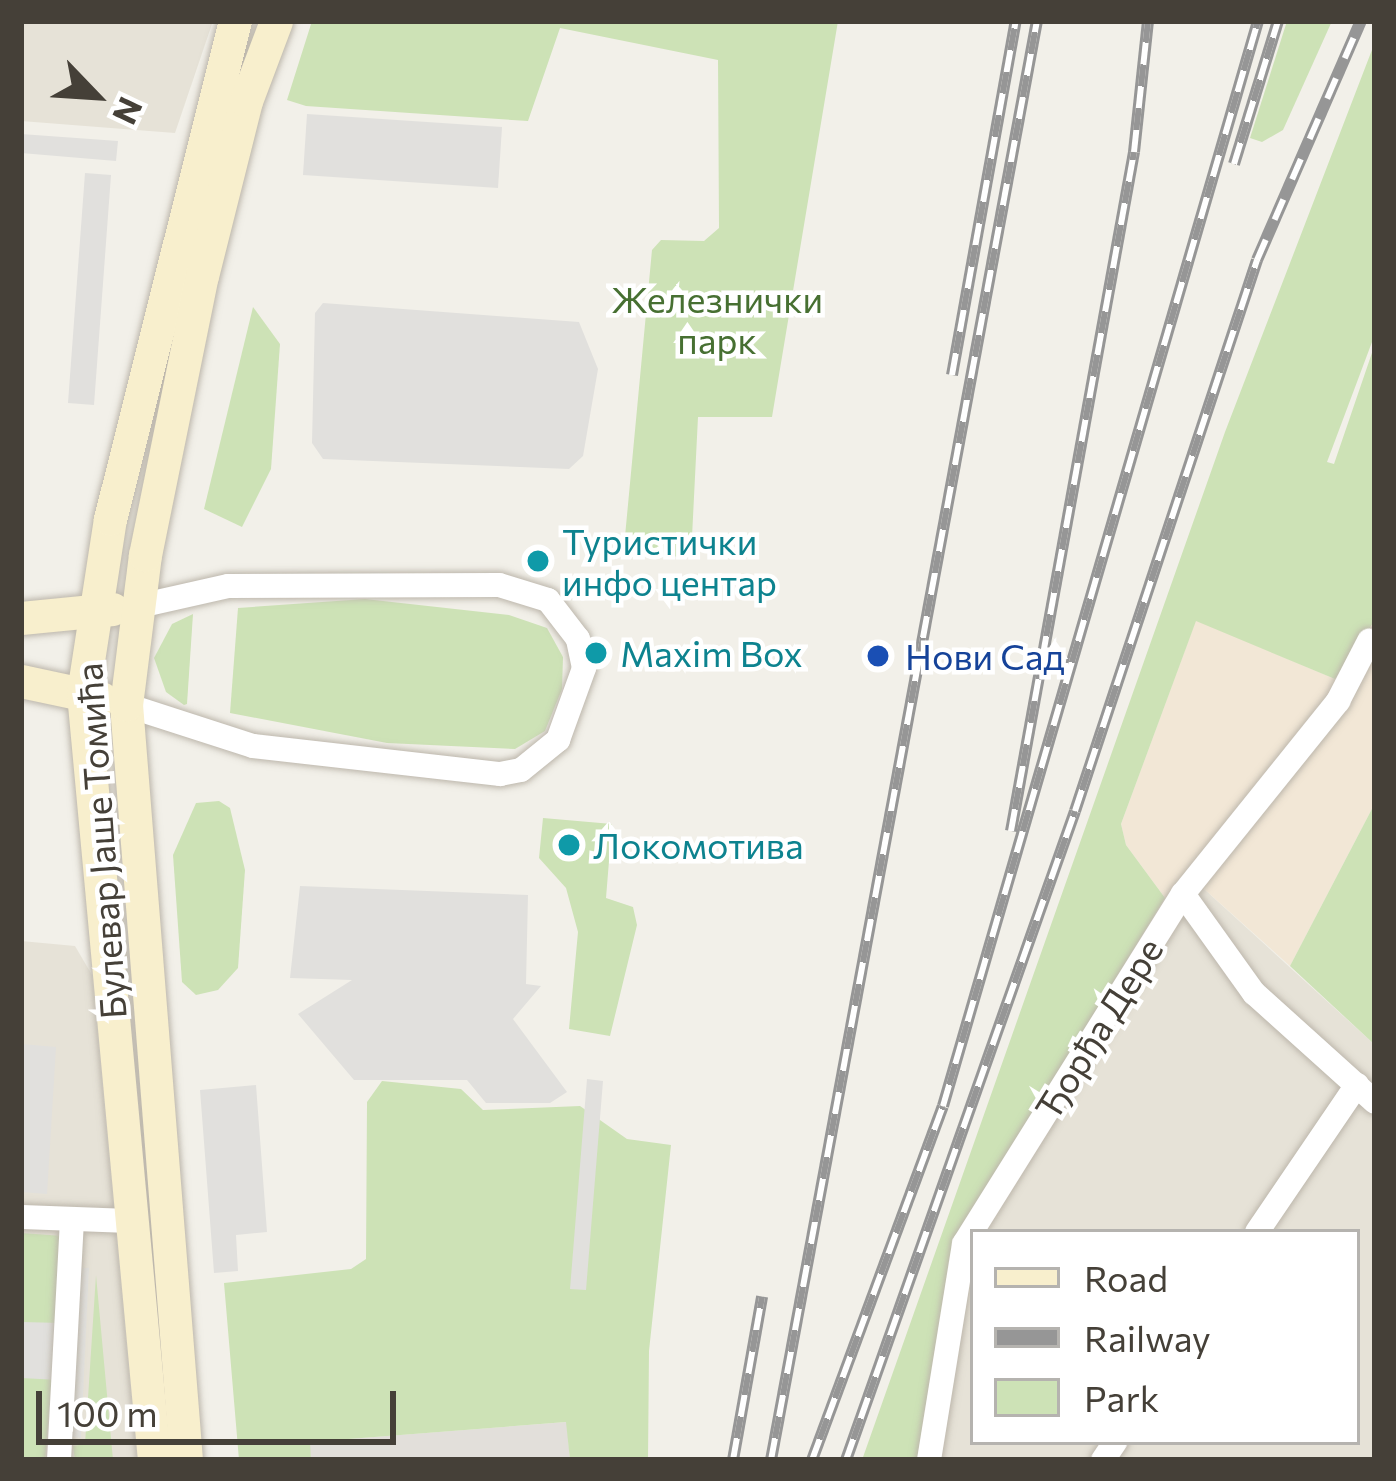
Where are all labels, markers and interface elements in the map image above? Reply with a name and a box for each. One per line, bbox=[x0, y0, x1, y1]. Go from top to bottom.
north arrow bbox=[36, 36, 156, 156]
text: N bbox=[105, 92, 153, 131]
park label: Железнички парк bbox=[611, 276, 823, 361]
place label: Туристички инфо центар bbox=[562, 518, 777, 603]
marker: Туристички инфо центар bbox=[525, 548, 551, 574]
place label: Maxim Box bbox=[620, 631, 803, 675]
place label: Нови Сад bbox=[905, 634, 1065, 678]
marker: Maxim Box bbox=[583, 640, 609, 666]
marker: Нови Сад bbox=[862, 640, 894, 672]
street label: Булевар Јаше Томића bbox=[66, 662, 134, 1020]
place label: Локомотива bbox=[593, 823, 804, 867]
marker: Локомотива bbox=[556, 832, 582, 858]
street label: Ђорђа Дере bbox=[1025, 929, 1171, 1127]
legend bbox=[970, 1229, 1360, 1445]
text: Road bbox=[1084, 1255, 1168, 1299]
text: Railway bbox=[1084, 1315, 1211, 1359]
scale bar bbox=[42, 1367, 402, 1441]
text: Park bbox=[1084, 1375, 1159, 1419]
text: 100 m bbox=[57, 1390, 158, 1434]

